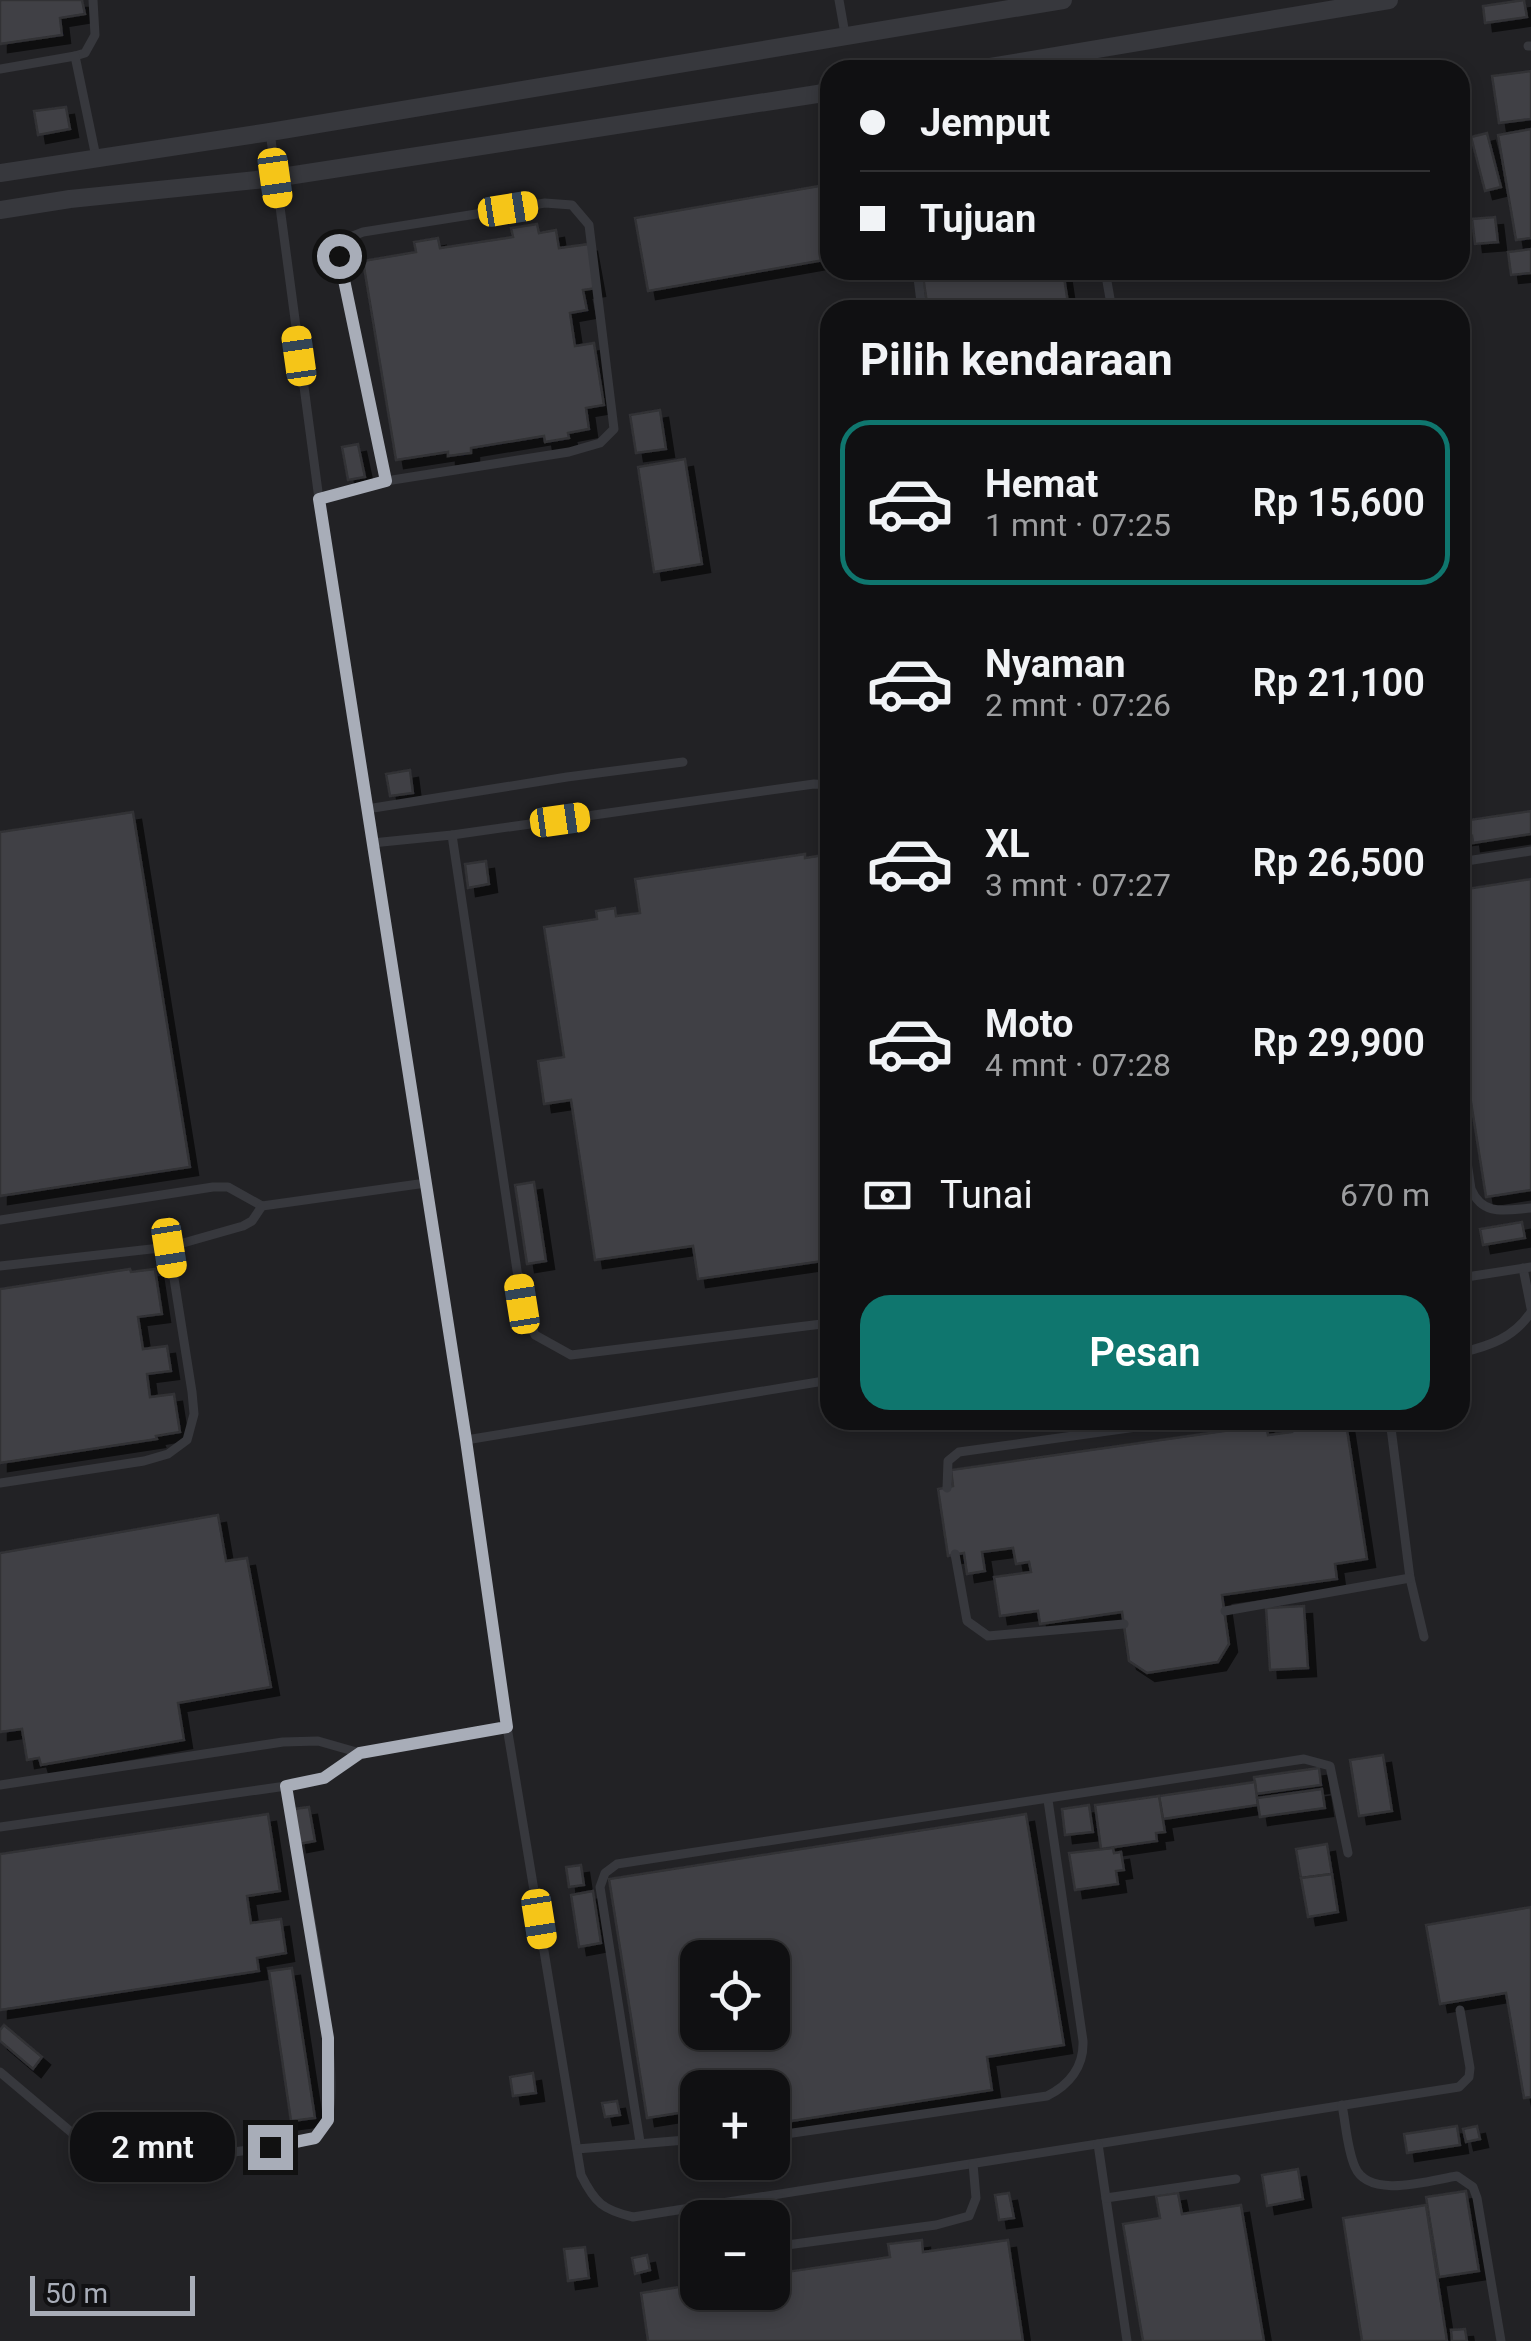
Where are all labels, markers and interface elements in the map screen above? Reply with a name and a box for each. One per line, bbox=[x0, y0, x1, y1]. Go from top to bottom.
text: Jemput bbox=[920, 101, 1050, 145]
car bbox=[256, 146, 294, 210]
car bbox=[476, 189, 540, 229]
text: Tujuan bbox=[920, 197, 1036, 241]
route start bbox=[317, 234, 362, 279]
car bbox=[280, 324, 318, 388]
text: Pilih kendaraan bbox=[860, 333, 1173, 386]
icon: car bbox=[865, 458, 955, 548]
text: Hemat bbox=[985, 462, 1098, 506]
text: Rp 15,600 bbox=[1253, 481, 1425, 525]
text: 1 mnt · 07:25 bbox=[985, 506, 1171, 544]
icon: car bbox=[865, 638, 955, 728]
text: Nyaman bbox=[985, 642, 1126, 686]
text: Rp 21,100 bbox=[1253, 661, 1425, 705]
text: 2 mnt · 07:26 bbox=[985, 686, 1171, 724]
car bbox=[528, 801, 592, 839]
icon: car bbox=[865, 818, 955, 908]
text: XL bbox=[985, 822, 1030, 866]
text: Rp 26,500 bbox=[1253, 841, 1425, 885]
text: 3 mnt · 07:27 bbox=[985, 866, 1171, 904]
icon: car bbox=[865, 998, 955, 1088]
text: Moto bbox=[985, 1002, 1074, 1046]
text: Rp 29,900 bbox=[1253, 1021, 1425, 1065]
text: 4 mnt · 07:28 bbox=[985, 1046, 1171, 1084]
icon: cash bbox=[860, 1168, 915, 1223]
text: Tunai bbox=[940, 1173, 1033, 1217]
text: 670 m bbox=[1340, 1176, 1430, 1214]
car bbox=[149, 1216, 189, 1280]
car bbox=[502, 1272, 542, 1336]
button: Pesan bbox=[860, 1295, 1430, 1410]
car bbox=[519, 1887, 559, 1951]
map controls bbox=[680, 1940, 790, 2310]
button: locate bbox=[680, 1940, 790, 2050]
button: + bbox=[680, 2070, 790, 2180]
callout: 2 mnt bbox=[70, 2112, 235, 2182]
route end bbox=[248, 2125, 293, 2170]
text: 2 mnt bbox=[111, 2128, 194, 2166]
button: − bbox=[680, 2200, 790, 2310]
scale bar bbox=[30, 2271, 195, 2316]
text: 50 m bbox=[45, 2277, 108, 2310]

